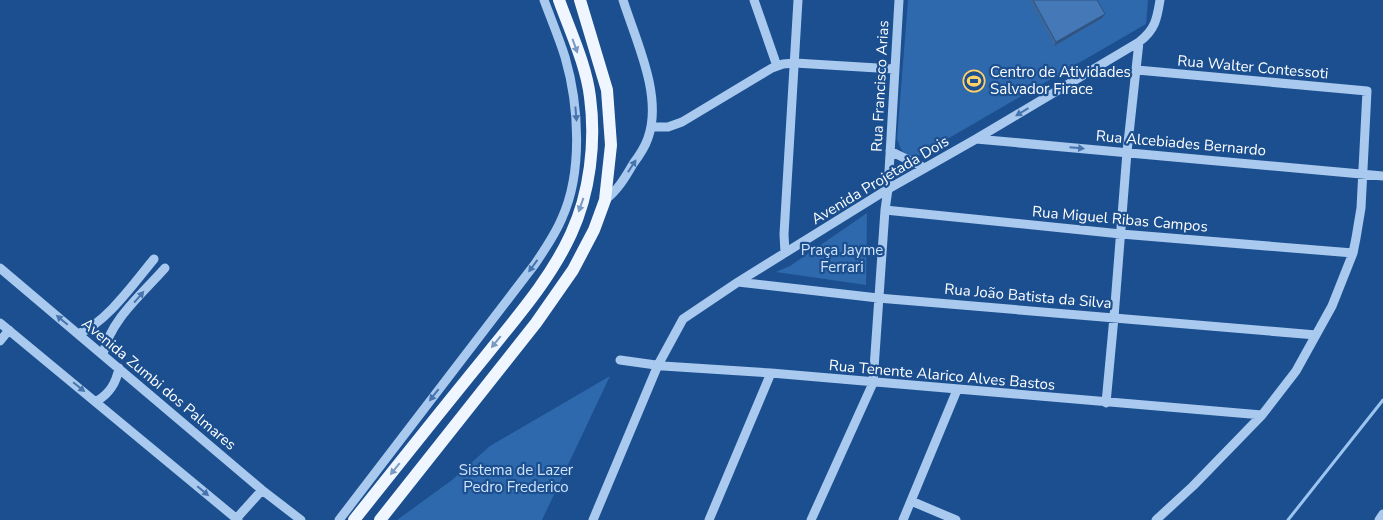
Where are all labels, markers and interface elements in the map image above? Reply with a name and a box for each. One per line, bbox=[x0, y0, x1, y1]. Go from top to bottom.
street label: Rua Francisco Arias bbox=[867, 20, 893, 152]
one-way arrow bbox=[571, 39, 579, 54]
street label: Rua Walter Contessoti bbox=[1177, 50, 1329, 84]
place label: Centro de Atividades Salvador Firace bbox=[990, 62, 1131, 99]
sports icon: Centro de Atividades Salvador Firace bbox=[962, 69, 986, 93]
one-way arrow bbox=[572, 106, 580, 122]
one-way arrow bbox=[1016, 107, 1029, 116]
street label: Rua Alcebiades Bernardo bbox=[1095, 126, 1267, 160]
street label: Avenida Projetada Dois bbox=[808, 131, 952, 229]
one-way arrow bbox=[1069, 144, 1085, 152]
one-way arrow bbox=[627, 160, 637, 173]
one-way arrow bbox=[577, 198, 585, 213]
street label: Rua Miguel Ribas Campos bbox=[1031, 201, 1209, 237]
park label: Praça Jayme Ferrari bbox=[801, 240, 883, 277]
one-way arrow bbox=[528, 259, 538, 273]
street label: Rua João Batista da Silva bbox=[944, 279, 1112, 313]
one-way arrow bbox=[134, 290, 145, 303]
street label: Avenida Zumbi dos Palmares bbox=[78, 313, 240, 455]
one-way arrow bbox=[56, 315, 69, 326]
one-way arrow bbox=[491, 335, 502, 348]
street label: Rua Tenente Alarico Alves Bastos bbox=[828, 355, 1056, 395]
one-way arrow bbox=[72, 381, 85, 392]
one-way arrow bbox=[429, 388, 440, 401]
park label: Sistema de Lazer Pedro Frederico bbox=[459, 460, 574, 497]
one-way arrow bbox=[389, 462, 400, 475]
one-way arrow bbox=[197, 485, 210, 496]

